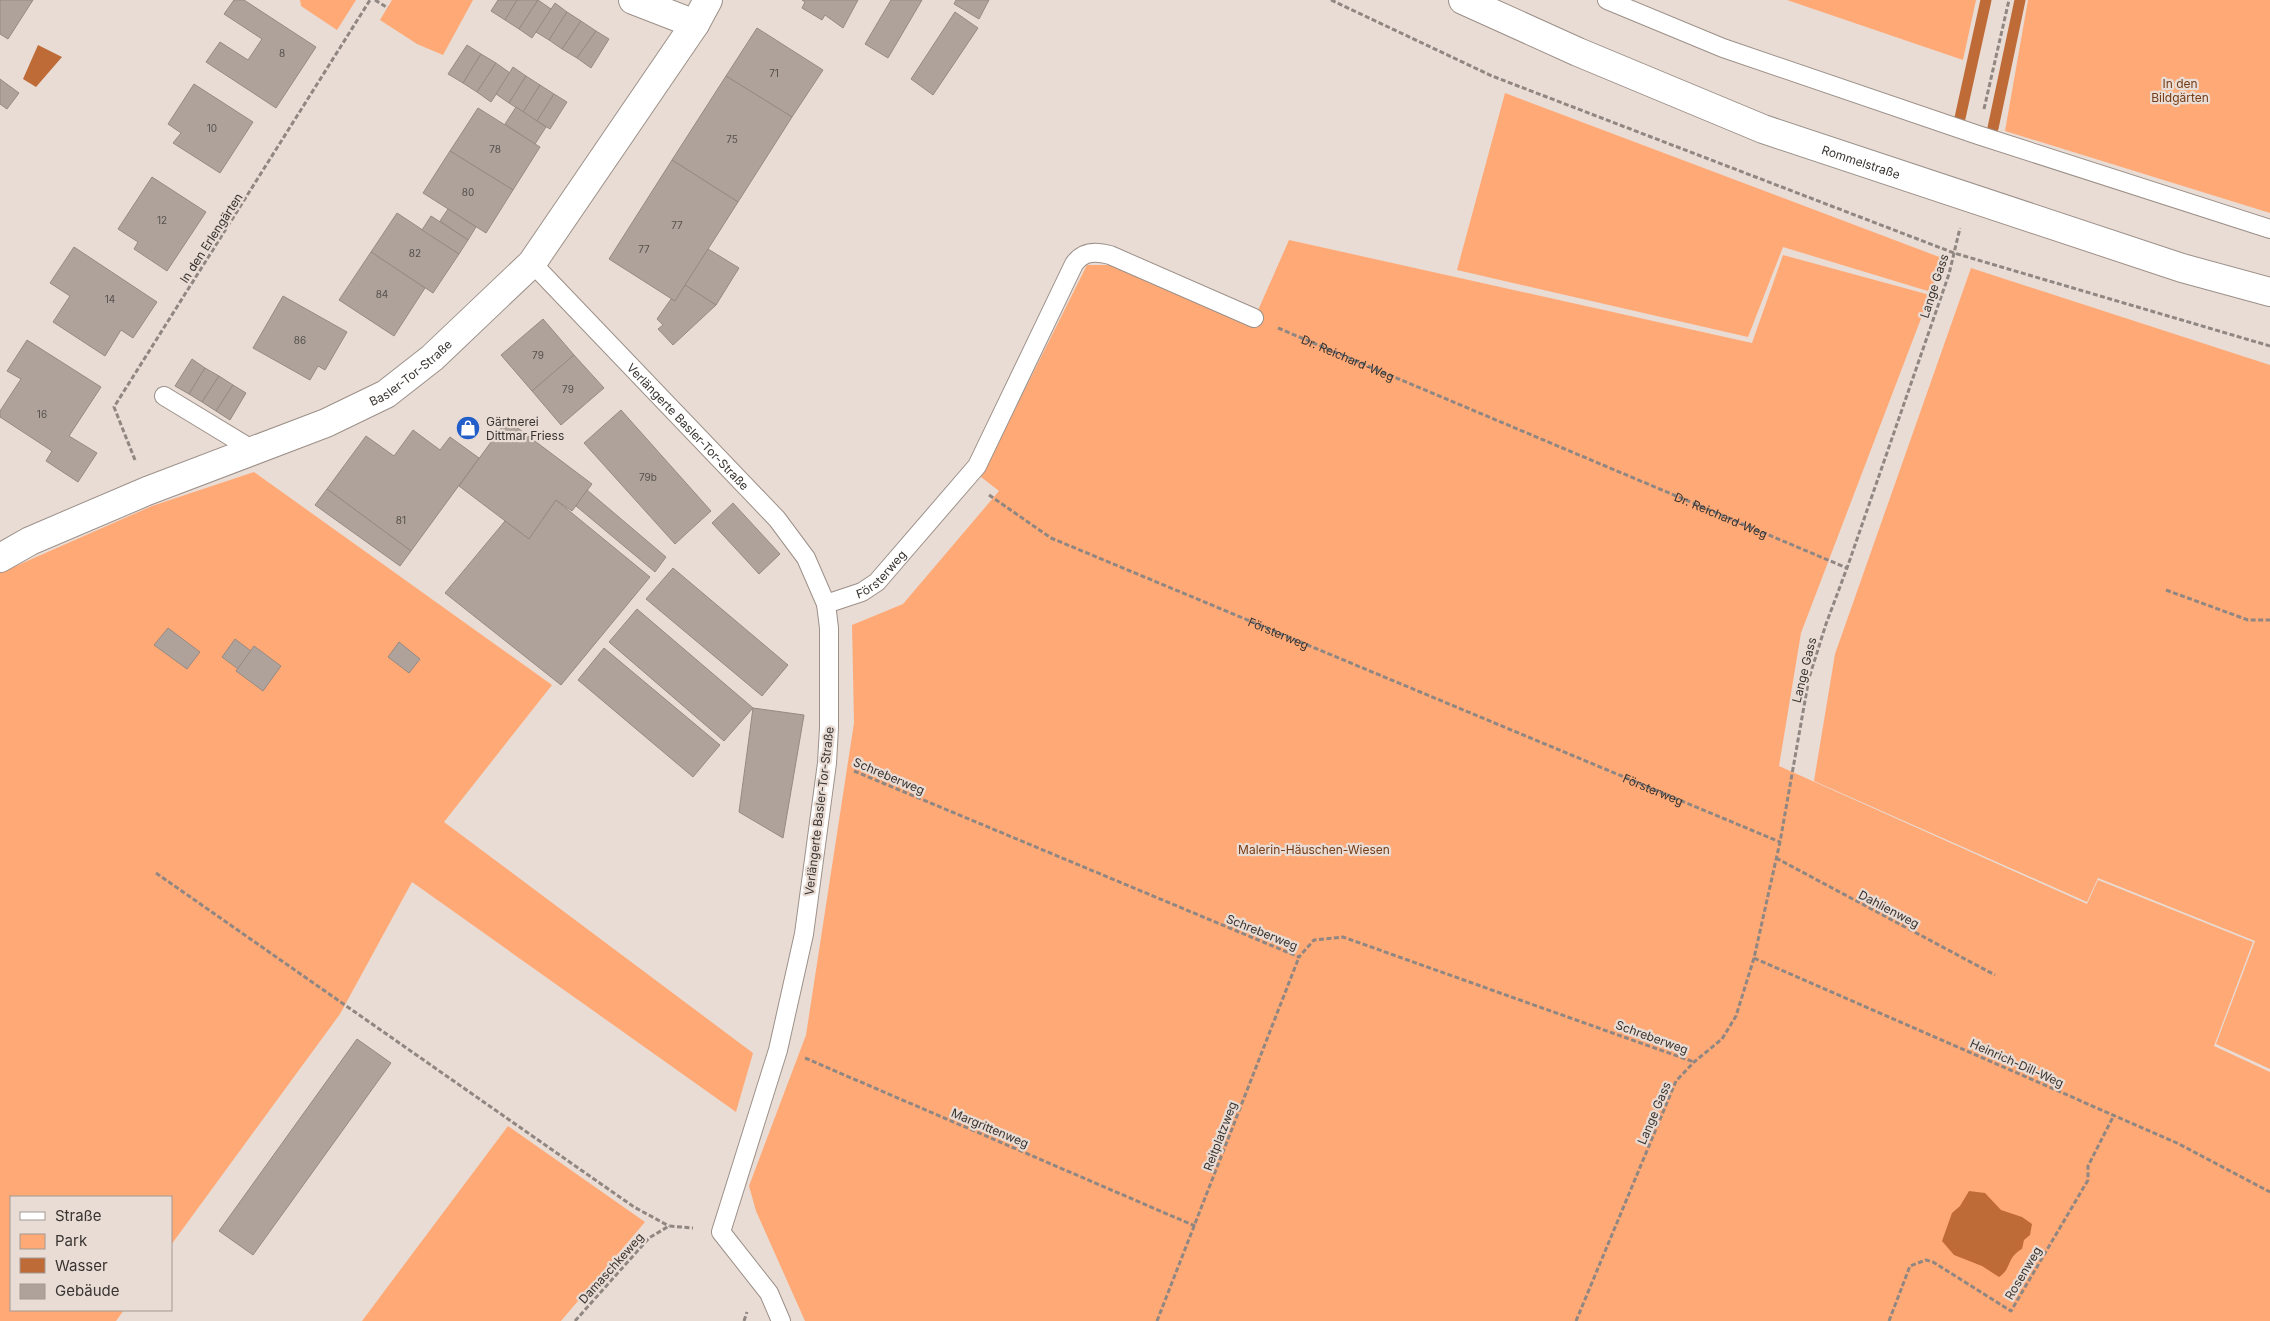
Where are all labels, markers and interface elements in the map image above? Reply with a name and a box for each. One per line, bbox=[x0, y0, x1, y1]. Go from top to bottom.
house number: 8 bbox=[279, 47, 285, 59]
house number: 71 bbox=[769, 67, 779, 79]
park label: In den Bildgärten bbox=[2151, 76, 2209, 105]
house number: 10 bbox=[207, 122, 217, 134]
house number: 75 bbox=[726, 133, 738, 145]
street label: Rommelstraße bbox=[1820, 142, 1902, 182]
house number: 78 bbox=[489, 143, 501, 155]
house number: 80 bbox=[462, 186, 474, 198]
street label: In den Erlengärten bbox=[176, 190, 246, 286]
house number: 12 bbox=[157, 214, 167, 226]
house number: 77 bbox=[671, 219, 683, 231]
house number: 77 bbox=[638, 243, 650, 255]
house number: 82 bbox=[409, 247, 421, 259]
street label: Lange Gass bbox=[1917, 252, 1951, 320]
house number: 84 bbox=[376, 288, 388, 300]
house number: 14 bbox=[105, 293, 115, 305]
street label: Dr. Reichard-Weg bbox=[1299, 331, 1397, 384]
house number: 86 bbox=[294, 334, 306, 346]
street label: Basler-Tor-Straße bbox=[366, 336, 455, 409]
house number: 79 bbox=[532, 349, 544, 361]
street label: Verlängerte Basler-Tor-Straße bbox=[624, 360, 752, 493]
house number: 79 bbox=[562, 383, 574, 395]
house number: 16 bbox=[37, 408, 47, 420]
place label: Gärtnerei Dittmar Friess bbox=[486, 414, 564, 443]
shop icon: Gärtnerei Dittmar Friess bbox=[455, 415, 481, 441]
house number: 79b bbox=[639, 471, 657, 483]
street label: Dr. Reichard-Weg bbox=[1672, 489, 1770, 541]
house number: 81 bbox=[396, 514, 406, 526]
street label: Försterweg bbox=[854, 547, 909, 601]
street label: Försterweg bbox=[1246, 614, 1311, 652]
street label: Lange Gass bbox=[1789, 636, 1819, 704]
street label: Verlängerte Basler-Tor-Straße bbox=[801, 726, 837, 896]
street label: Schreberweg bbox=[851, 754, 927, 798]
street label: Försterweg bbox=[1621, 770, 1686, 808]
park label: Malerin-Häuschen-Wiesen bbox=[1238, 842, 1390, 857]
street label: Dahlienweg bbox=[1856, 887, 1922, 931]
street label: Schreberweg bbox=[1224, 911, 1300, 953]
street label: Schreberweg bbox=[1614, 1017, 1690, 1057]
street label: Heinrich-Dill-Weg bbox=[1968, 1036, 2066, 1090]
street label: Lange Gass bbox=[1634, 1079, 1674, 1147]
street label: Reitplatzweg bbox=[1200, 1099, 1240, 1173]
street label: Margrittenweg bbox=[949, 1105, 1031, 1151]
legend bbox=[10, 1196, 172, 1311]
text: Straße bbox=[55, 1206, 102, 1225]
street label: Damaschkeweg bbox=[575, 1230, 647, 1306]
text: Park bbox=[55, 1231, 88, 1250]
street label: Rosenweg bbox=[2001, 1244, 2045, 1302]
text: Wasser bbox=[55, 1256, 108, 1275]
text: Gebäude bbox=[55, 1281, 120, 1300]

